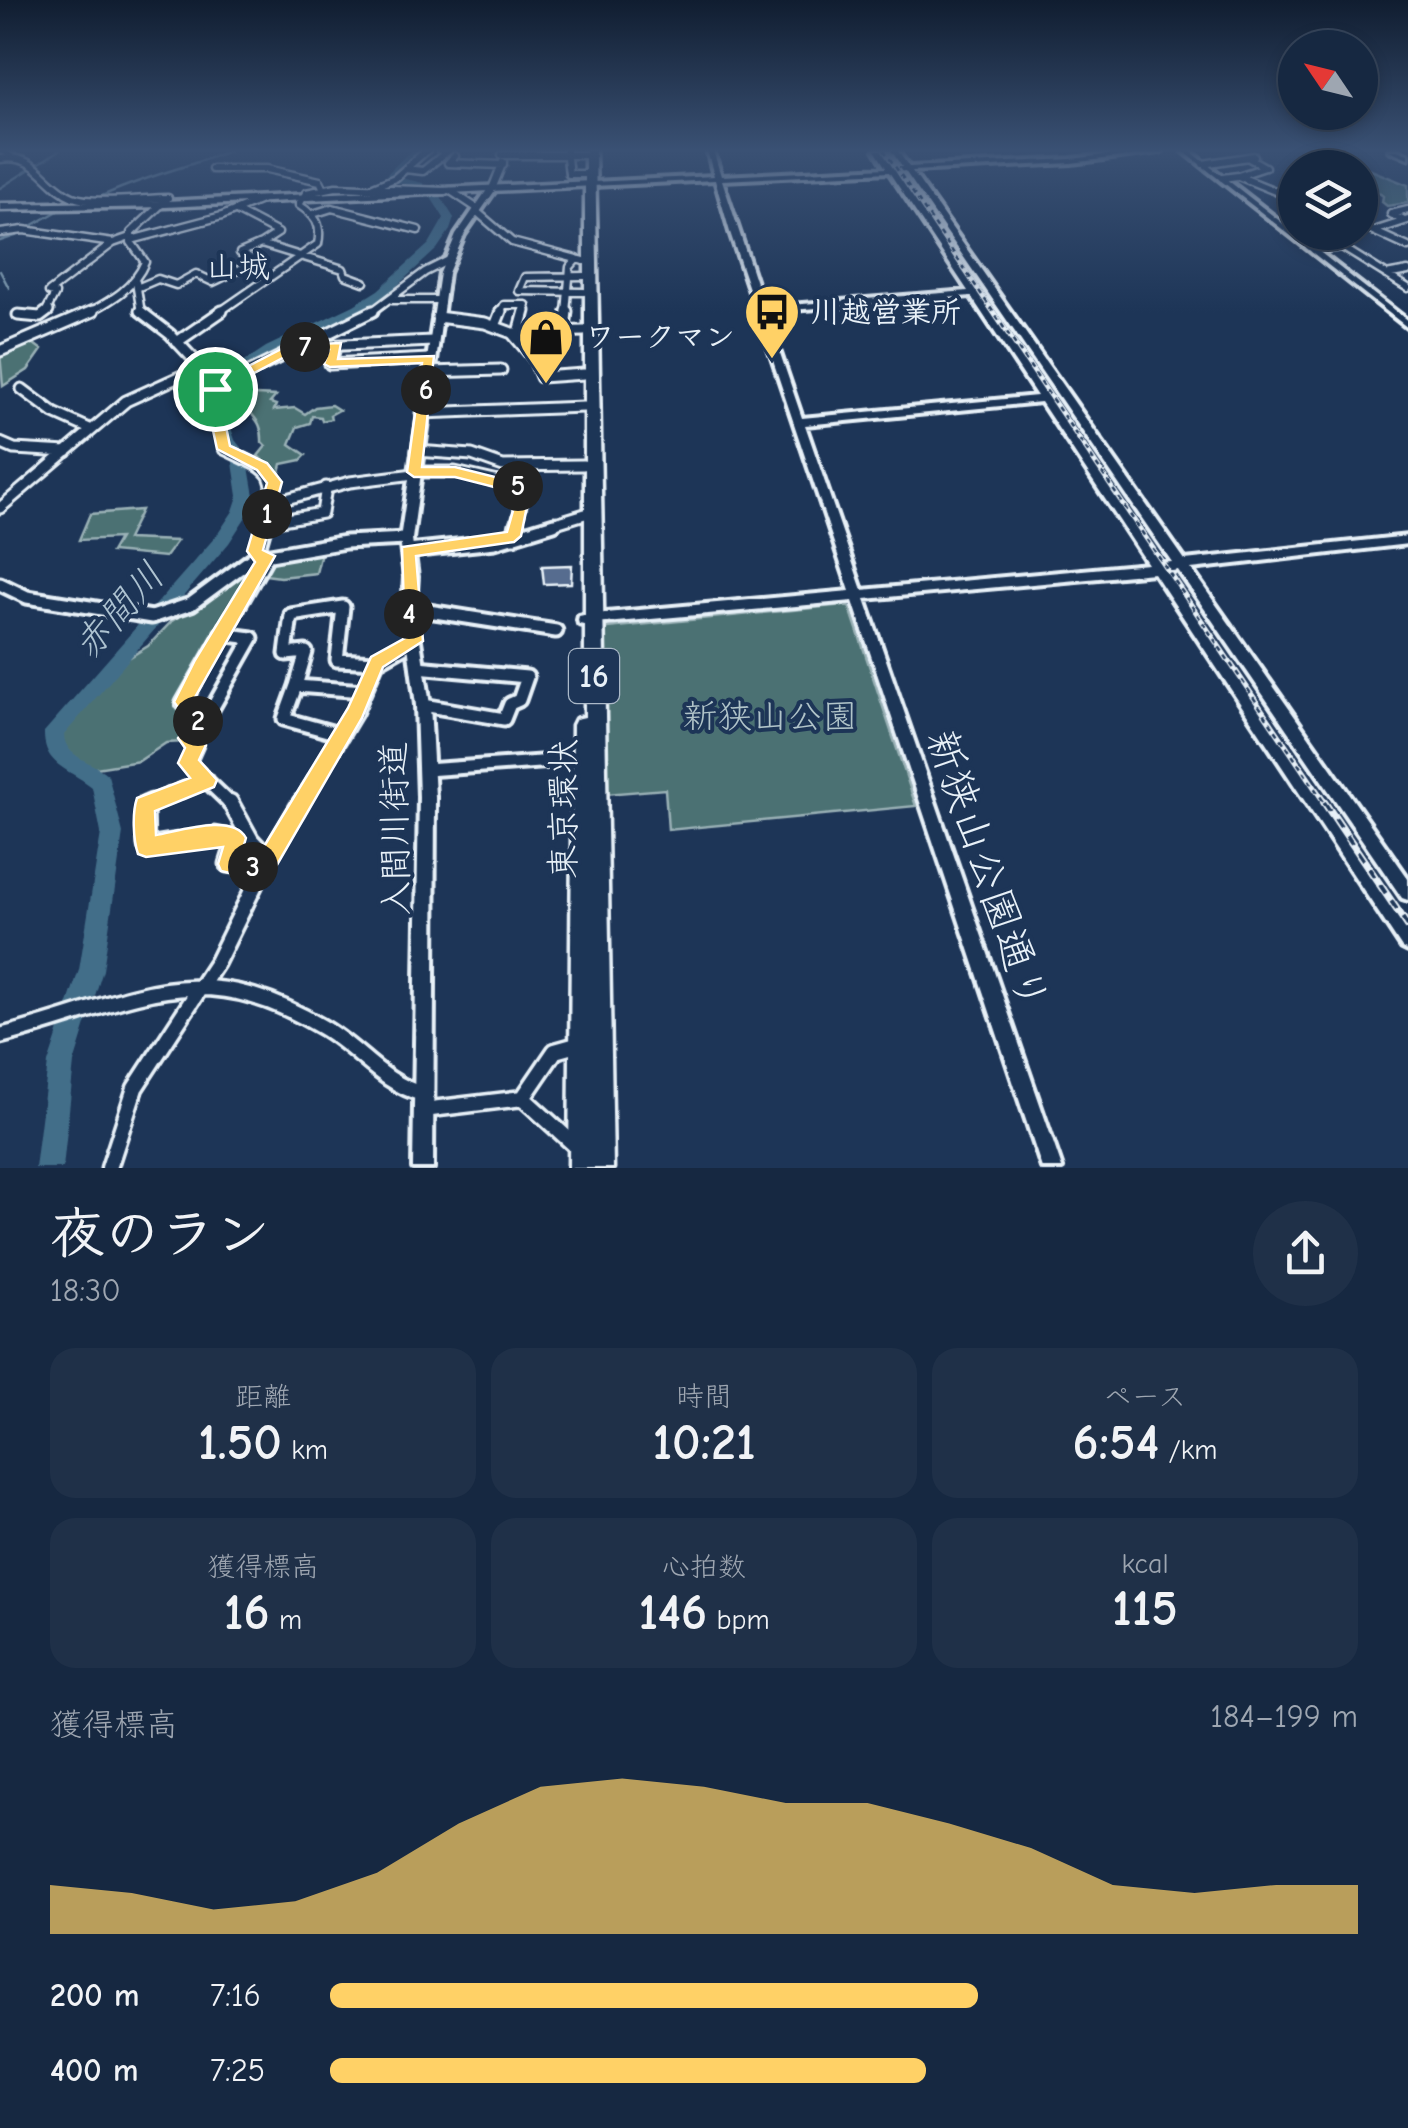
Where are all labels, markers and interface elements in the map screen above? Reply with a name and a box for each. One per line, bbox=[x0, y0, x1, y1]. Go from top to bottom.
north arrow bbox=[1278, 30, 1378, 130]
map controls bbox=[1278, 30, 1378, 250]
button: layers bbox=[1278, 150, 1378, 250]
district label: 山城 bbox=[206, 248, 270, 285]
bus stop icon: 川越営業所 bbox=[742, 282, 802, 361]
place label: 川越営業所 bbox=[811, 295, 961, 330]
shop icon: ワークマン bbox=[516, 307, 576, 386]
place label: ワークマン bbox=[585, 320, 735, 355]
pin: 7 bbox=[280, 322, 330, 372]
text: 7 bbox=[299, 331, 311, 363]
pin bbox=[173, 347, 258, 432]
icon: arrive bbox=[188, 362, 243, 417]
pin: 6 bbox=[401, 365, 451, 415]
text: 6 bbox=[419, 374, 433, 406]
pin: 5 bbox=[493, 461, 543, 511]
text: 5 bbox=[511, 470, 525, 502]
pin: 1 bbox=[242, 489, 292, 539]
text: 1 bbox=[261, 498, 273, 530]
water label: 赤間川 bbox=[65, 554, 173, 668]
pin: 4 bbox=[384, 589, 434, 639]
text: 4 bbox=[402, 598, 416, 630]
road number: 16 bbox=[569, 649, 619, 703]
pin: 2 bbox=[173, 696, 223, 746]
park label: 新狭山公園 bbox=[682, 696, 858, 737]
text: 2 bbox=[191, 705, 205, 737]
street label: 新狭山公園通り bbox=[916, 723, 1058, 1017]
street label: 東京環状 bbox=[543, 739, 584, 879]
street label: 入間川街道 bbox=[373, 741, 417, 917]
pin: 3 bbox=[228, 842, 278, 892]
text: 3 bbox=[246, 851, 260, 883]
button: share bbox=[1253, 1201, 1358, 1306]
text: 夜のラン bbox=[50, 1202, 270, 1266]
text: 18:30 bbox=[50, 1272, 121, 1309]
text: 距離 bbox=[235, 1381, 291, 1413]
text: 時間 bbox=[676, 1381, 732, 1413]
text: ペース bbox=[1104, 1381, 1186, 1413]
text: 1.50 bbox=[198, 1414, 282, 1472]
text: 10:21 bbox=[652, 1414, 756, 1472]
text: 6:54 bbox=[1073, 1414, 1159, 1472]
text: km bbox=[282, 1434, 328, 1466]
text: /km bbox=[1159, 1434, 1217, 1466]
text: kcal bbox=[1121, 1548, 1169, 1580]
text: 獲得標高 bbox=[207, 1551, 319, 1583]
text: 心拍数 bbox=[662, 1551, 746, 1583]
text: 115 bbox=[1112, 1580, 1178, 1638]
text: 16 bbox=[224, 1584, 270, 1642]
text: 146 bbox=[638, 1584, 707, 1642]
text: m bbox=[270, 1604, 302, 1636]
text: bpm bbox=[707, 1604, 770, 1636]
text: 184–199 m bbox=[1210, 1698, 1358, 1735]
text: 獲得標高 bbox=[50, 1706, 178, 1743]
text: 200 m bbox=[50, 1977, 139, 2014]
text: 7:16 bbox=[210, 1977, 261, 2014]
text: 400 m bbox=[50, 2052, 138, 2089]
text: 7:25 bbox=[210, 2052, 265, 2089]

